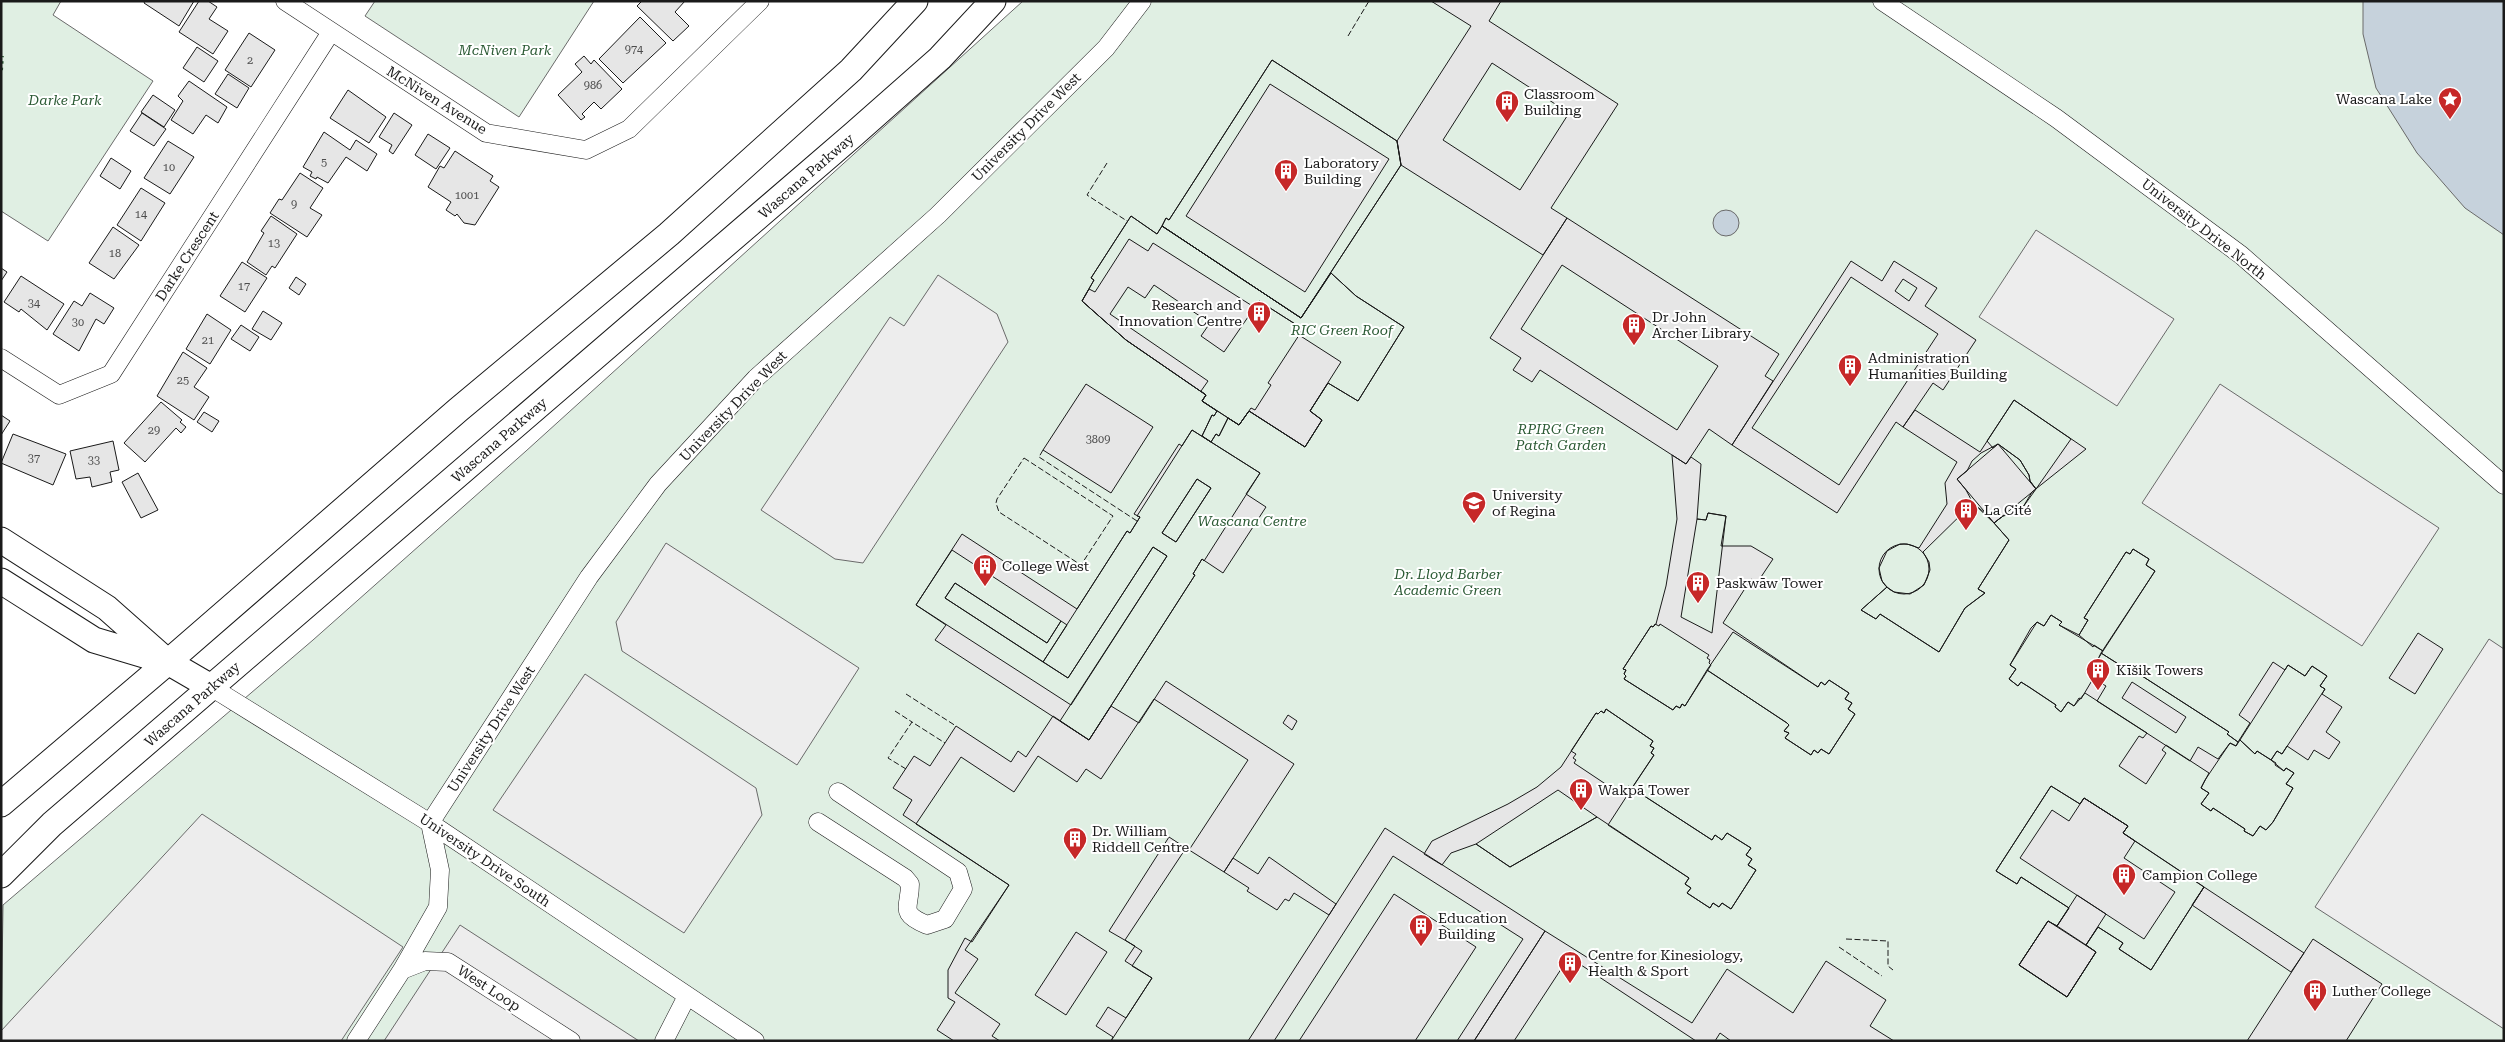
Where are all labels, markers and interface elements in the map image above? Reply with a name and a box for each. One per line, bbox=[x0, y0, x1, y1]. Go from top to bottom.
park label: McNiven Park bbox=[458, 42, 552, 58]
house number: 974 bbox=[625, 43, 644, 56]
house number: 2 bbox=[247, 54, 253, 67]
street label: McNiven Avenue bbox=[384, 63, 490, 137]
street label: University Drive West bbox=[968, 69, 1084, 185]
house number: 986 bbox=[584, 79, 602, 92]
place label: Classroom Building bbox=[1524, 86, 1595, 118]
place icon: Wascana Lake bbox=[2437, 86, 2463, 120]
building icon: Classroom Building bbox=[1494, 89, 1520, 123]
place label: Wascana Lake bbox=[2336, 91, 2432, 107]
park label: Darke Park bbox=[27, 92, 102, 108]
street label: Wascana Parkway bbox=[755, 130, 857, 222]
place label: Laboratory Building bbox=[1304, 155, 1380, 187]
house number: 5 bbox=[321, 156, 327, 169]
building icon: Laboratory Building bbox=[1273, 158, 1299, 192]
house number: 10 bbox=[163, 161, 175, 174]
street label: University Drive North bbox=[2138, 175, 2270, 283]
house number: 1001 bbox=[455, 189, 479, 202]
house number: 9 bbox=[291, 198, 297, 211]
house number: 14 bbox=[135, 208, 148, 221]
street label: Darke Crescent bbox=[152, 208, 222, 304]
house number: 13 bbox=[268, 237, 280, 250]
house number: 18 bbox=[109, 247, 121, 260]
house number: 17 bbox=[238, 280, 250, 293]
house number: 34 bbox=[28, 297, 41, 310]
place label: Research and Innovation Centre bbox=[1119, 297, 1242, 329]
building icon: Research and Innovation Centre bbox=[1246, 300, 1272, 334]
place label: Dr John Archer Library bbox=[1652, 309, 1752, 341]
building icon: Dr John Archer Library bbox=[1621, 312, 1647, 346]
house number: 30 bbox=[72, 316, 84, 329]
park label: RIC Green Roof bbox=[1290, 322, 1395, 338]
house number: 21 bbox=[202, 334, 214, 347]
street label: University Drive West bbox=[676, 347, 790, 465]
place label: Administration Humanities Building bbox=[1868, 350, 2007, 382]
building icon: Administration Humanities Building bbox=[1837, 353, 1863, 387]
house number: 25 bbox=[177, 374, 189, 387]
street label: Wascana Parkway bbox=[448, 394, 550, 486]
park label: RPIRG Green Patch Garden bbox=[1514, 421, 1607, 453]
house number: 29 bbox=[148, 424, 160, 437]
house number: 3809 bbox=[1086, 433, 1110, 446]
house number: 37 bbox=[28, 452, 40, 465]
house number: 33 bbox=[88, 454, 100, 467]
place label: University of Regina bbox=[1492, 487, 1563, 519]
school or university icon: University of Regina bbox=[1461, 490, 1487, 524]
building icon: La Cité bbox=[1953, 497, 1979, 531]
place label: La Cité bbox=[1984, 502, 2032, 518]
park label: Wascana Centre bbox=[1197, 513, 1307, 529]
building icon: College West bbox=[972, 553, 998, 587]
place label: College West bbox=[1002, 558, 1089, 574]
park label: Dr. Lloyd Barber Academic Green bbox=[1393, 566, 1502, 598]
building icon: Paskwāw Tower bbox=[1685, 570, 1711, 604]
place label: Paskwāw Tower bbox=[1716, 575, 1823, 591]
building icon: Kīšik Towers bbox=[2085, 657, 2111, 691]
street label: Wascana Parkway bbox=[141, 658, 243, 750]
place label: Kīšik Towers bbox=[2116, 662, 2203, 678]
street label: University Drive West bbox=[444, 663, 538, 795]
building icon: Wakpā Tower bbox=[1568, 777, 1594, 811]
place label: Wakpā Tower bbox=[1598, 782, 1690, 798]
street label: University Drive South bbox=[416, 810, 554, 910]
place label: Dr. William Riddell Centre bbox=[1092, 823, 1190, 855]
building icon: Dr. William Riddell Centre bbox=[1062, 826, 1088, 860]
building icon: Campion College bbox=[2111, 862, 2137, 896]
place label: Campion College bbox=[2142, 867, 2258, 883]
place label: Education Building bbox=[1438, 910, 1507, 942]
building icon: Education Building bbox=[1408, 913, 1434, 947]
place label: Centre for Kinesiology, Health & Sport bbox=[1588, 947, 1743, 979]
building icon: Centre for Kinesiology, Health & Sport bbox=[1557, 950, 1583, 984]
street label: West Loop bbox=[455, 962, 523, 1014]
building icon: Luther College bbox=[2302, 978, 2328, 1012]
place label: Luther College bbox=[2332, 983, 2431, 999]

